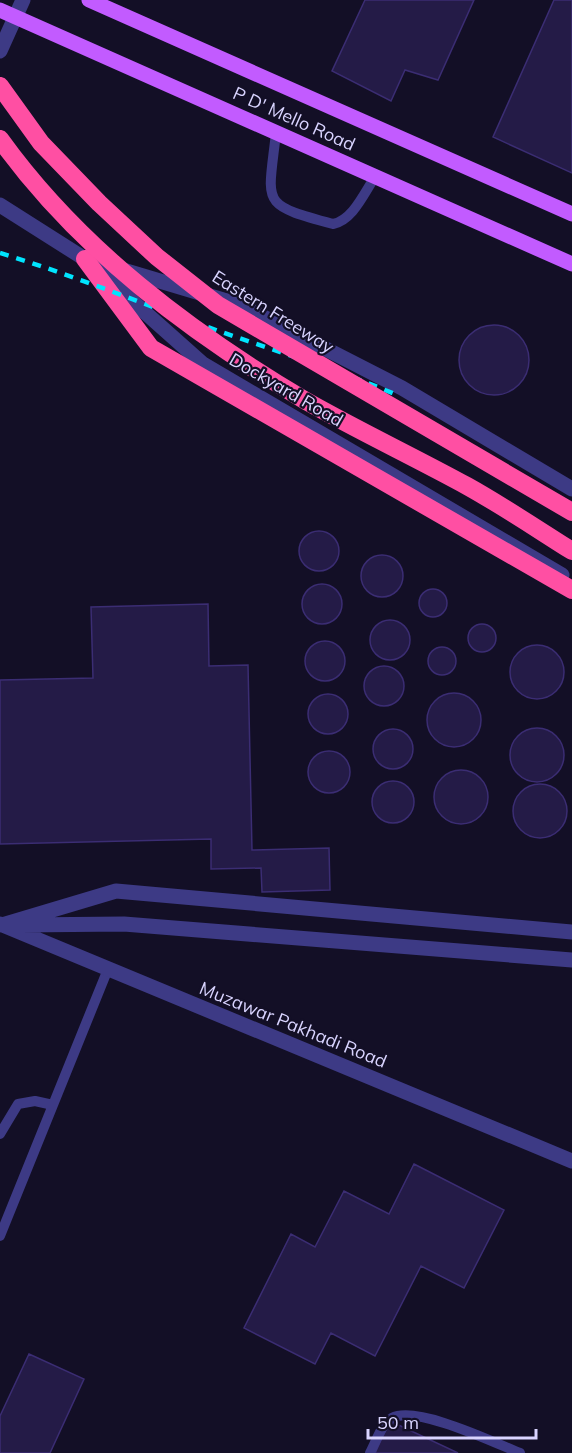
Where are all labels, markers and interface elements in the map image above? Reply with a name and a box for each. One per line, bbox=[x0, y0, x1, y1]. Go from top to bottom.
street label: P D' Mello Road bbox=[229, 81, 359, 156]
street label: Eastern Freeway bbox=[208, 265, 339, 359]
street label: Dockyard Road bbox=[225, 348, 347, 431]
street label: Muzawar Pakhadi Road bbox=[196, 976, 390, 1073]
scale bar bbox=[368, 1402, 536, 1440]
text: 50 m bbox=[377, 1411, 419, 1434]

